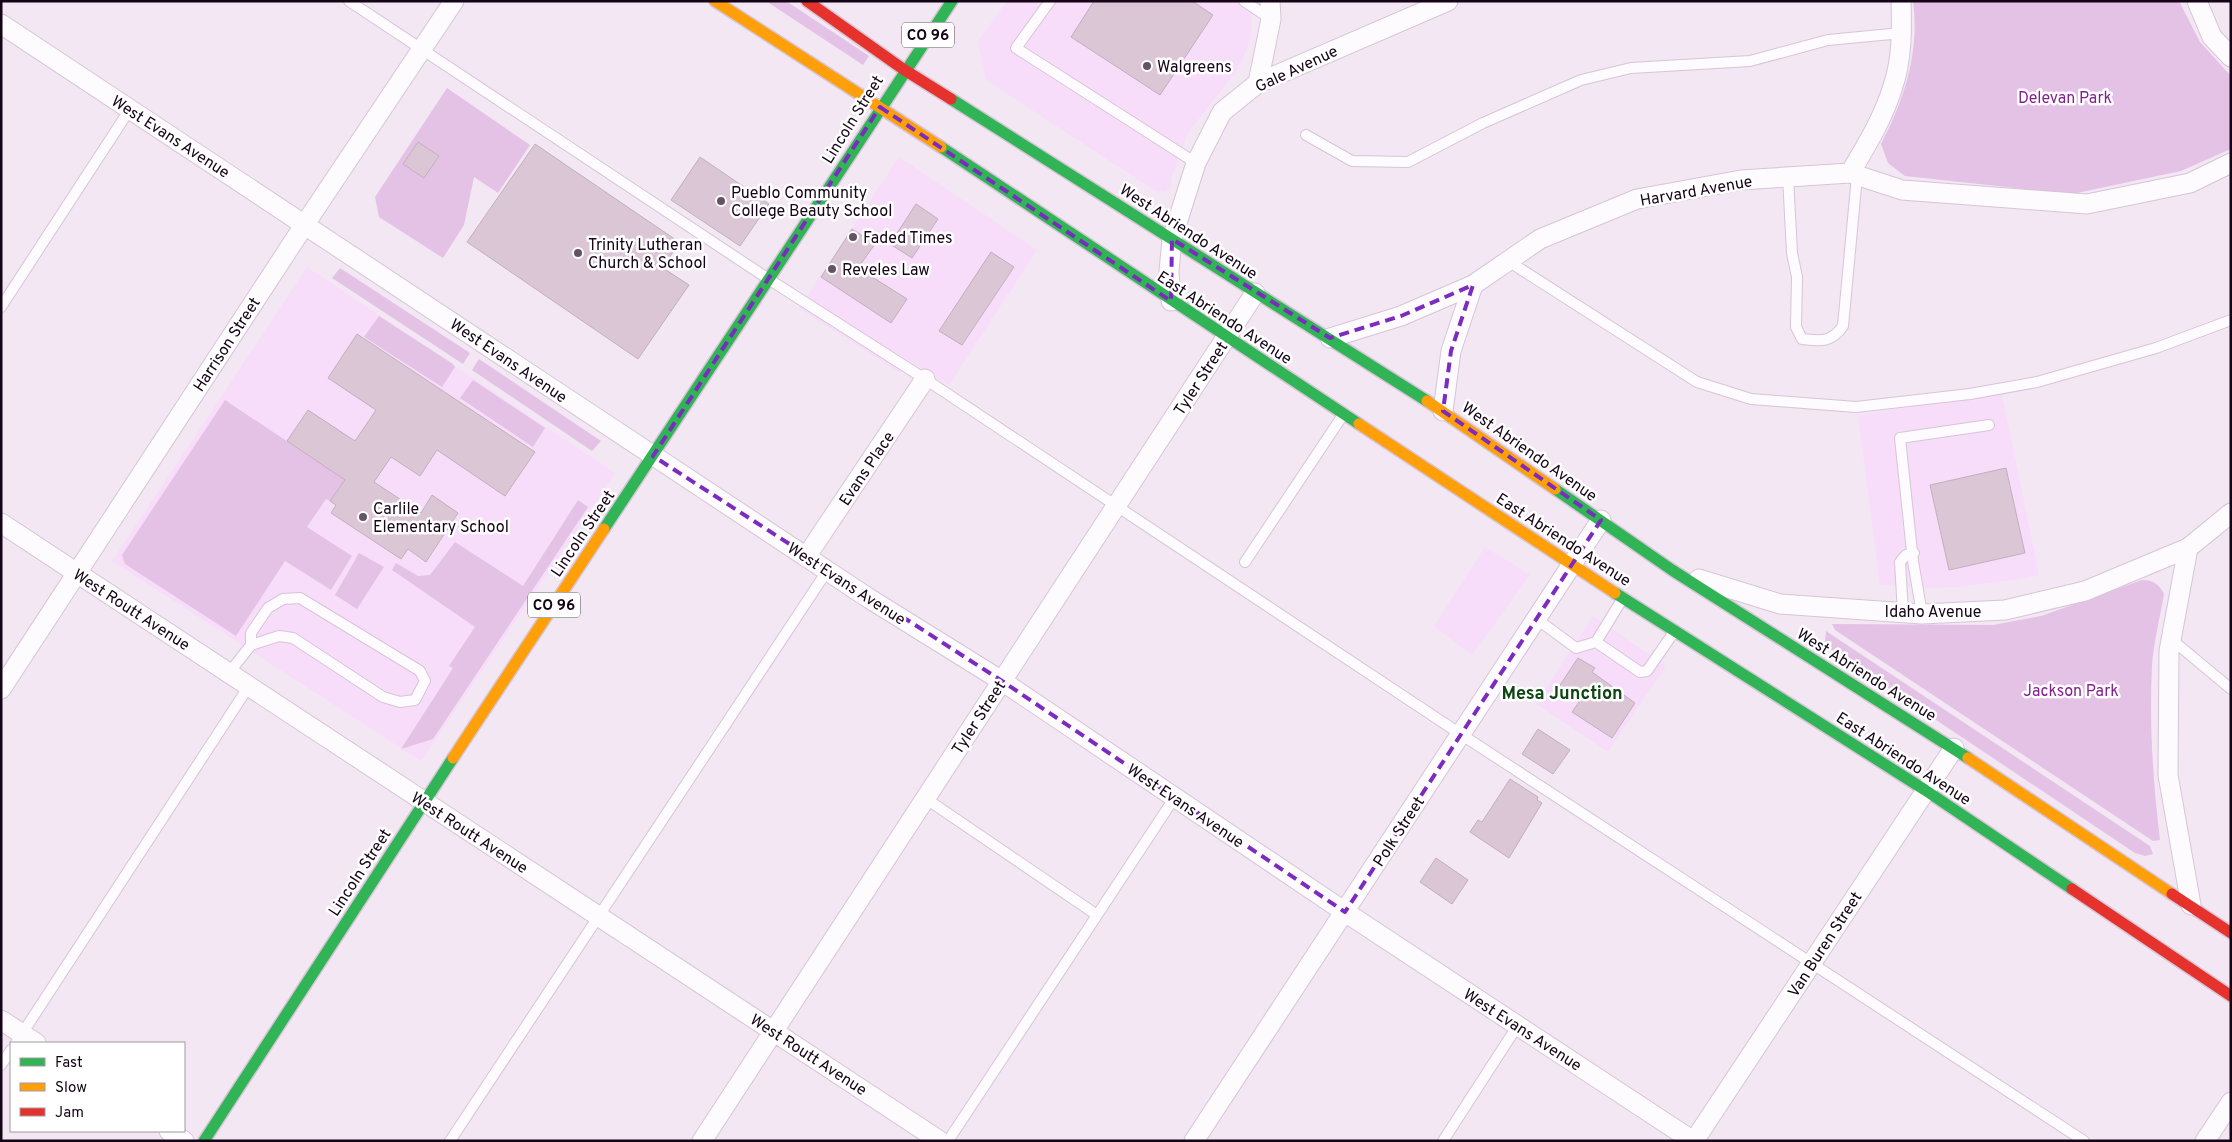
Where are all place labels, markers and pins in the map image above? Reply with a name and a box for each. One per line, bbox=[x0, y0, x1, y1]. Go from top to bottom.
place label: Walgreens bbox=[1157, 58, 1232, 78]
marker: Walgreens bbox=[1141, 60, 1153, 72]
place label: Pueblo Community College Beauty School bbox=[731, 184, 892, 222]
marker: Pueblo Community College Beauty School bbox=[715, 195, 727, 207]
place label: Faded Times bbox=[863, 229, 953, 249]
marker: Faded Times bbox=[847, 231, 859, 243]
place label: Trinity Lutheran Church & School bbox=[588, 236, 707, 274]
marker: Trinity Lutheran Church & School bbox=[572, 247, 584, 259]
place label: Reveles Law bbox=[842, 261, 930, 281]
marker: Reveles Law bbox=[826, 263, 838, 275]
place label: Carlile Elementary School bbox=[373, 500, 509, 538]
marker: Carlile Elementary School bbox=[357, 511, 369, 523]

